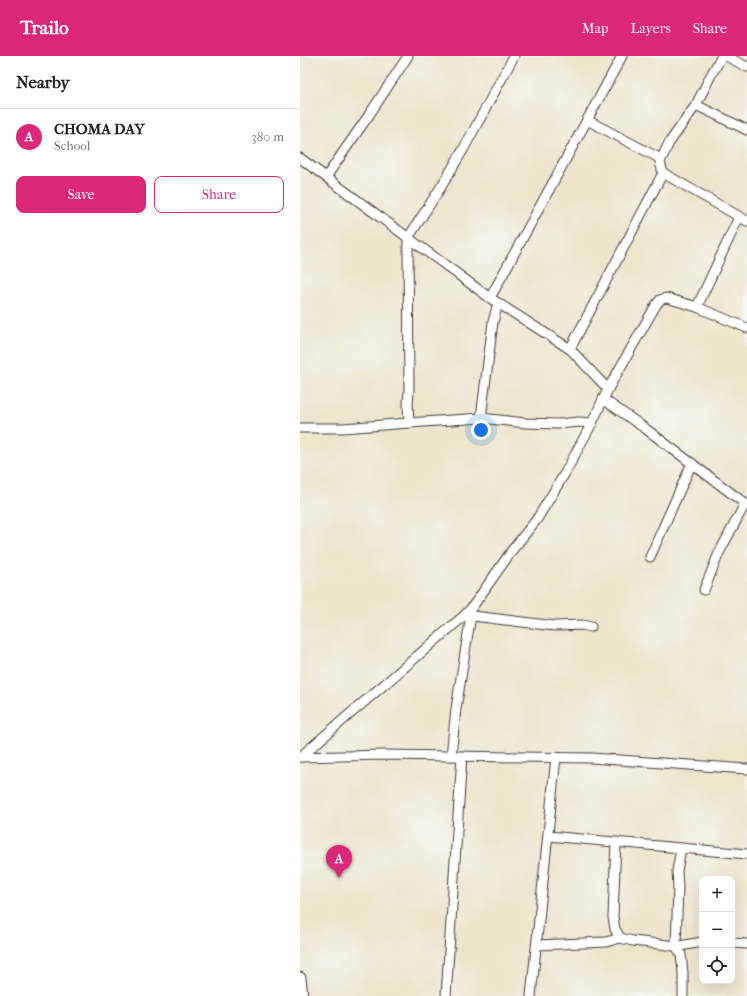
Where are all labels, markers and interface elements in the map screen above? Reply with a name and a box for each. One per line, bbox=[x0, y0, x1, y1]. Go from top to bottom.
text: Trailo bbox=[20, 17, 69, 39]
text: Map bbox=[582, 20, 609, 37]
text: Layers bbox=[631, 20, 671, 37]
text: Share bbox=[693, 20, 727, 37]
text: Nearby bbox=[16, 72, 70, 92]
text: CHOMA DAY bbox=[54, 120, 145, 138]
text: A bbox=[25, 129, 33, 144]
text: 380 m bbox=[251, 129, 284, 144]
text: School bbox=[54, 138, 90, 153]
button: Save bbox=[16, 176, 146, 213]
button: Share bbox=[154, 176, 284, 213]
your location bbox=[471, 420, 491, 440]
pin: A bbox=[326, 845, 352, 878]
map controls bbox=[699, 876, 735, 984]
button: + bbox=[699, 876, 735, 912]
button: − bbox=[699, 912, 735, 948]
button: locate bbox=[699, 948, 735, 984]

